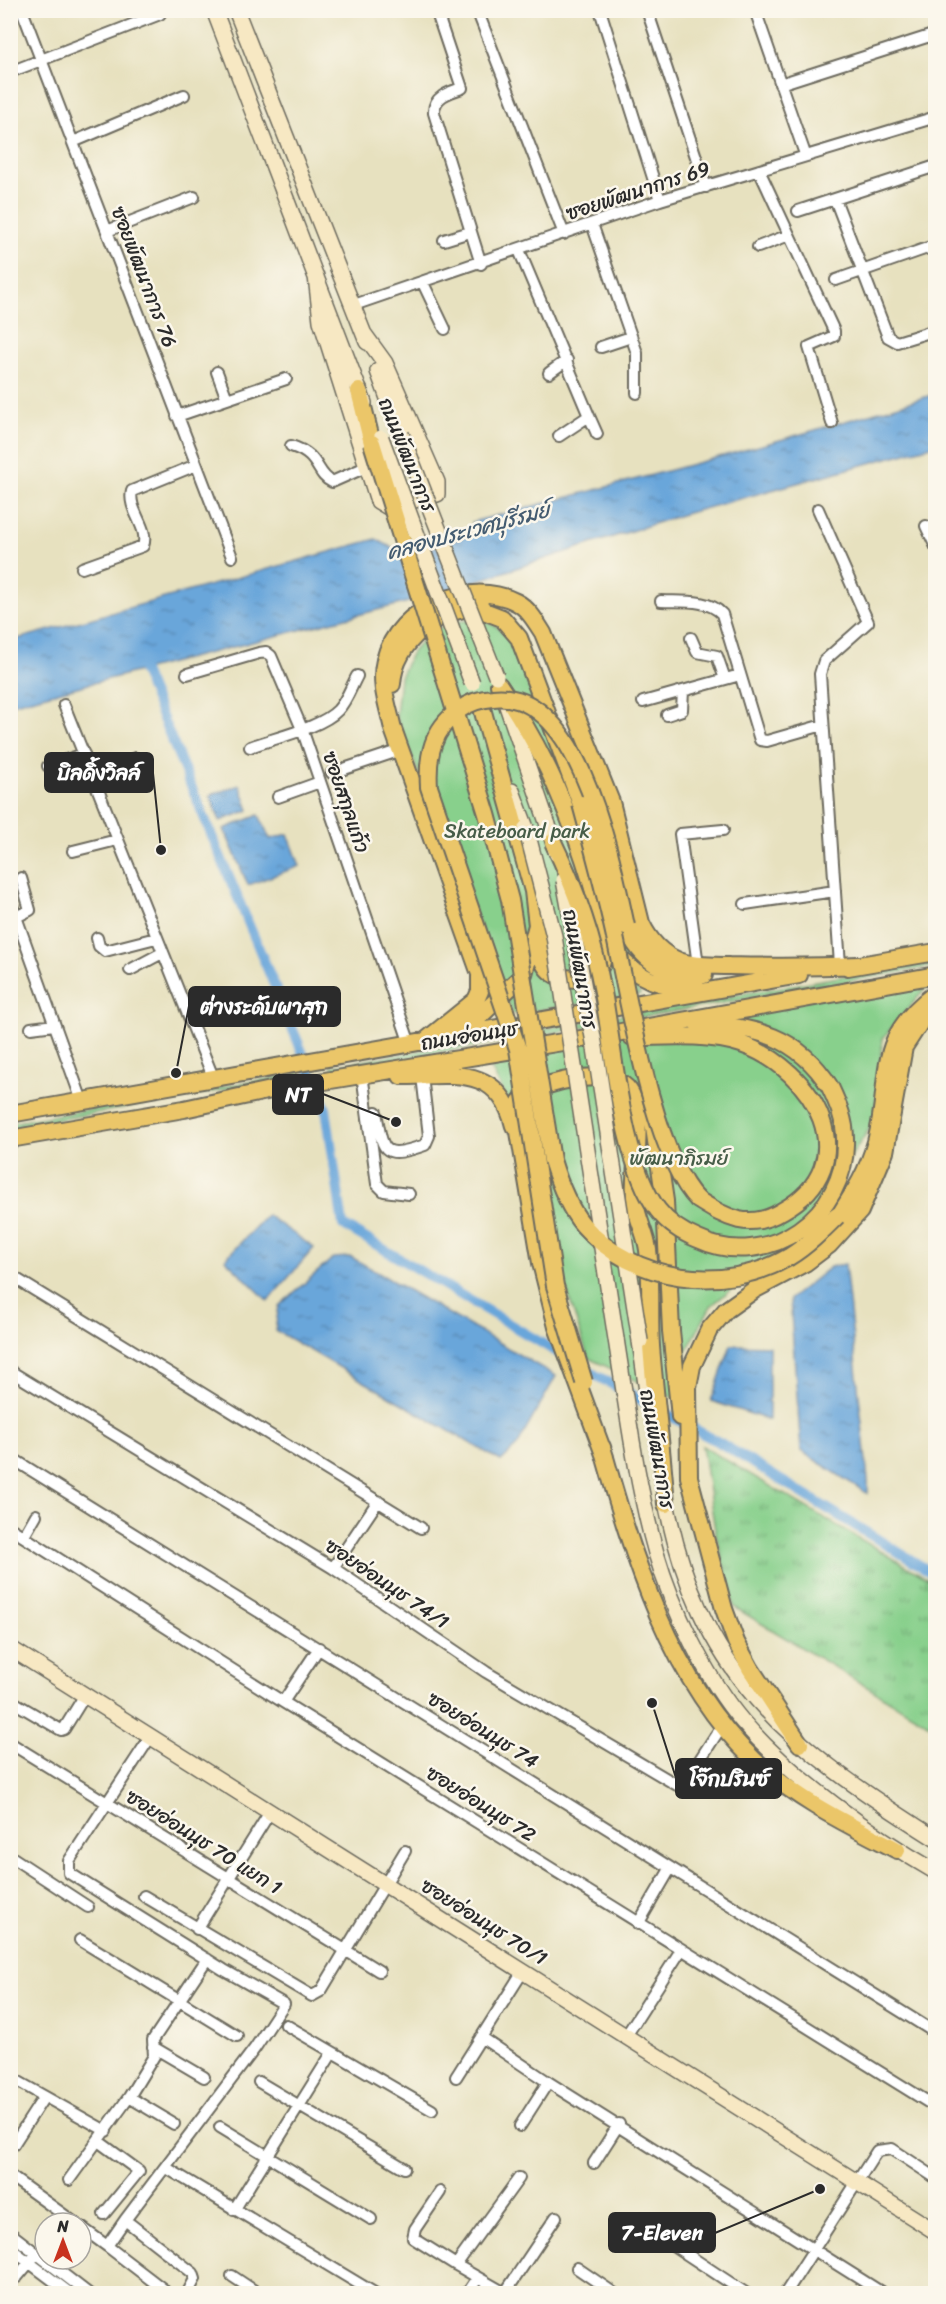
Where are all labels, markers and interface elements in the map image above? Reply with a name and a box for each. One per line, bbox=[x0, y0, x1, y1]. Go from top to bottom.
street label: ซอยพัฒนาการ 69 bbox=[561, 151, 715, 231]
street label: ซอยพัฒนาการ 76 bbox=[101, 201, 187, 353]
street label: ถนนพัฒนาการ bbox=[368, 392, 446, 519]
water label: คลองประเวศบุรีรมย์ bbox=[382, 489, 561, 571]
street label: ซอยสกุลแก้ว bbox=[312, 747, 380, 858]
callout: บิลดิ้งวิลล์ bbox=[45, 753, 153, 792]
text: บิลดิ้งวิลล์ bbox=[56, 754, 145, 792]
park label: Skateboard park bbox=[444, 814, 590, 849]
street label: ถนนพัฒนาการ bbox=[552, 906, 608, 1033]
callout: ต่างระดับผาสุก bbox=[189, 987, 340, 1026]
text: ต่างระดับผาสุก bbox=[199, 988, 328, 1026]
street label: ถนนอ่อนนุช bbox=[418, 1011, 522, 1061]
callout: NT bbox=[273, 1075, 323, 1114]
text: NT bbox=[284, 1076, 313, 1114]
park label: พัฒนาภิรมย์ bbox=[630, 1141, 732, 1176]
street label: ถนนพัฒนาการ bbox=[629, 1386, 685, 1513]
street label: ซอยอ่อนนุช 74/1 bbox=[317, 1529, 457, 1639]
street label: ซอยอ่อนนุช 74 bbox=[420, 1682, 546, 1778]
street label: ซอยอ่อนนุช 72 bbox=[419, 1756, 544, 1852]
callout: โจ๊กปรินซ์ bbox=[676, 1759, 781, 1798]
text: โจ๊กปรินซ์ bbox=[689, 1760, 773, 1798]
street label: ซอยอ่อนนุช 70 แยก 1 bbox=[119, 1780, 289, 1904]
street label: ซอยอ่อนนุช 70/1 bbox=[414, 1869, 554, 1975]
north arrow bbox=[33, 2211, 93, 2271]
text: N bbox=[56, 2212, 69, 2241]
callout: 7-Eleven bbox=[609, 2213, 715, 2252]
text: 7-Eleven bbox=[621, 2214, 704, 2252]

